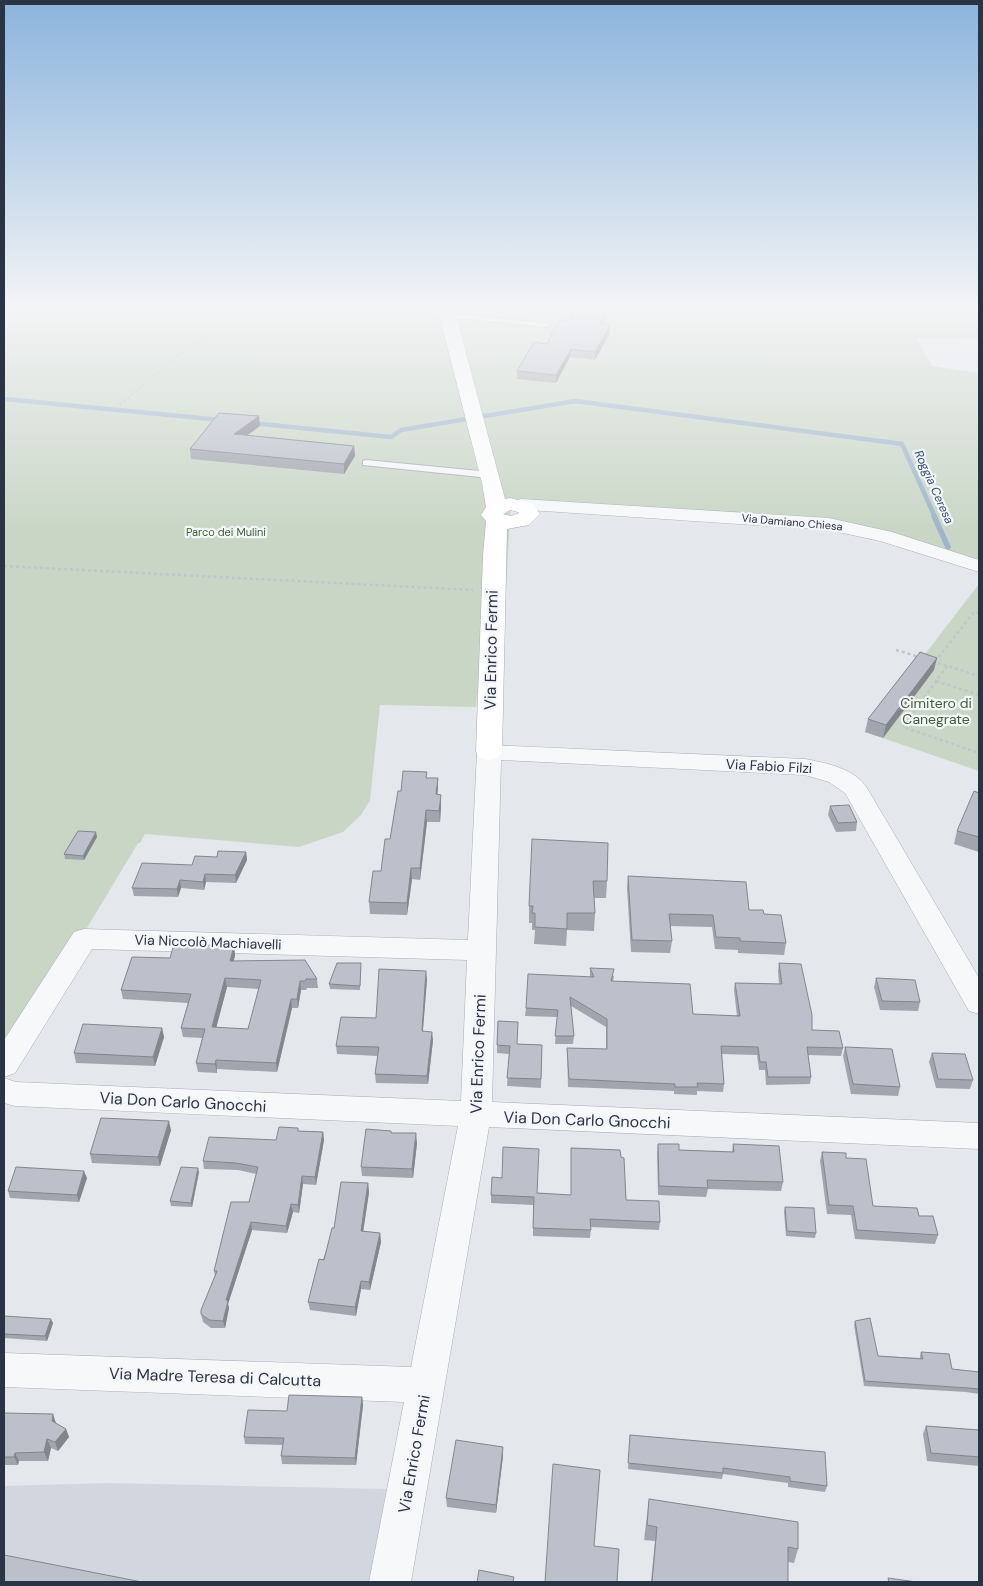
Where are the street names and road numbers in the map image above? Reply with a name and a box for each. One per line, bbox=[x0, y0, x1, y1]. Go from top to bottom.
street label: Via Damiano Chiesa bbox=[741, 511, 843, 533]
street label: Via Enrico Fermi bbox=[479, 590, 503, 710]
street label: Via Fabio Filzi bbox=[725, 755, 813, 777]
street label: Via Niccolò Machiavelli bbox=[134, 930, 282, 954]
street label: Via Enrico Fermi bbox=[465, 994, 491, 1114]
street label: Via Don Carlo Gnocchi bbox=[99, 1087, 267, 1117]
street label: Via Don Carlo Gnocchi bbox=[503, 1107, 671, 1133]
street label: Via Madre Teresa di Calcutta bbox=[108, 1363, 322, 1391]
street label: Via Enrico Fermi bbox=[393, 1393, 435, 1515]

